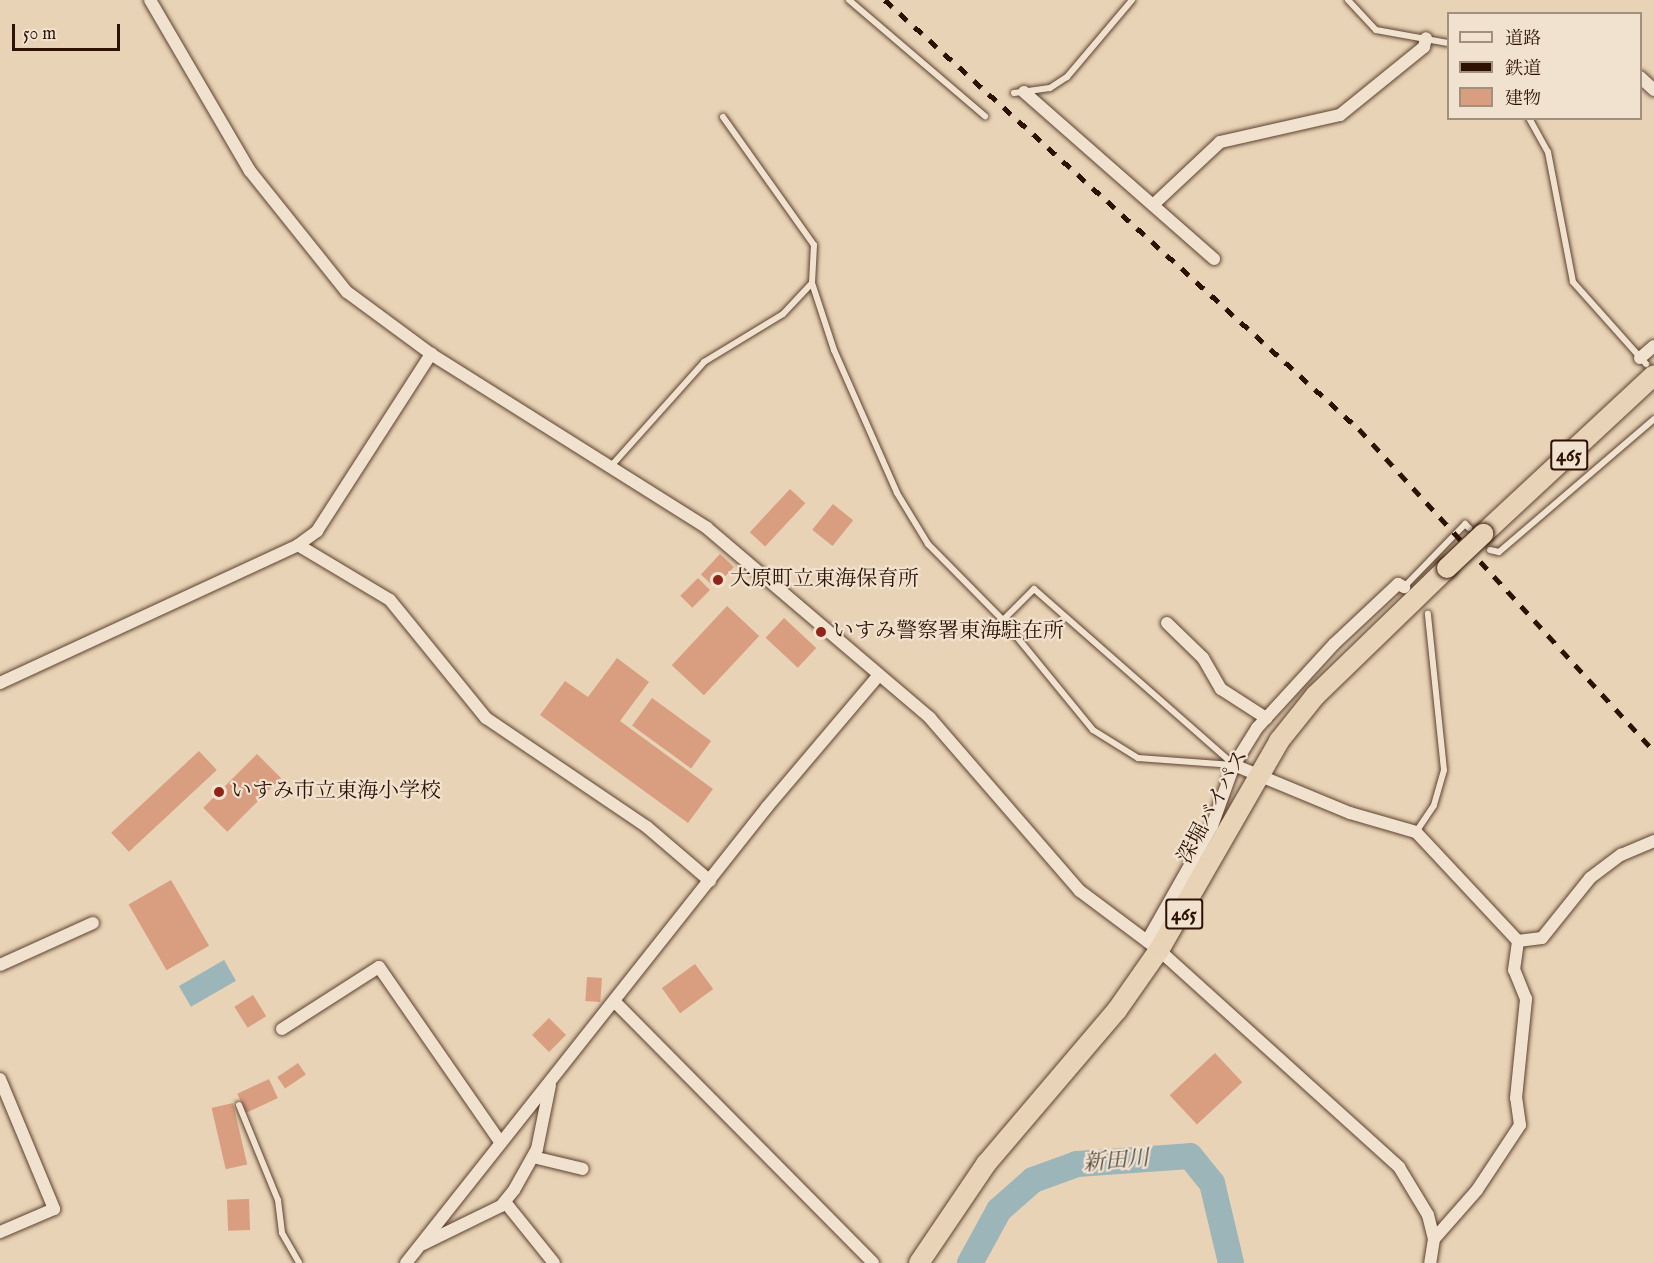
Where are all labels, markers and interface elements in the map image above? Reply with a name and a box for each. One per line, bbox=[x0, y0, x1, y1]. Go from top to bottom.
scale bar bbox=[15, 12, 123, 50]
legend bbox=[1447, 12, 1642, 120]
text: 50 m bbox=[23, 23, 56, 46]
text: 道路 bbox=[1505, 28, 1541, 51]
text: 鉄道 bbox=[1505, 58, 1541, 81]
text: 建物 bbox=[1505, 88, 1541, 111]
road number: 465 bbox=[1550, 438, 1588, 472]
place label: 大原町立東海保育所 bbox=[730, 567, 919, 593]
marker: 大原町立東海保育所 bbox=[711, 573, 725, 587]
place label: いすみ警察署東海駐在所 bbox=[833, 619, 1064, 645]
marker: いすみ警察署東海駐在所 bbox=[814, 625, 828, 639]
street label: 深堀バイパス bbox=[1173, 745, 1255, 869]
place label: いすみ市立東海小学校 bbox=[231, 779, 441, 805]
marker: いすみ市立東海小学校 bbox=[212, 785, 226, 799]
road number: 465 bbox=[1164, 897, 1204, 931]
water label: 新田川 bbox=[1082, 1146, 1150, 1178]

